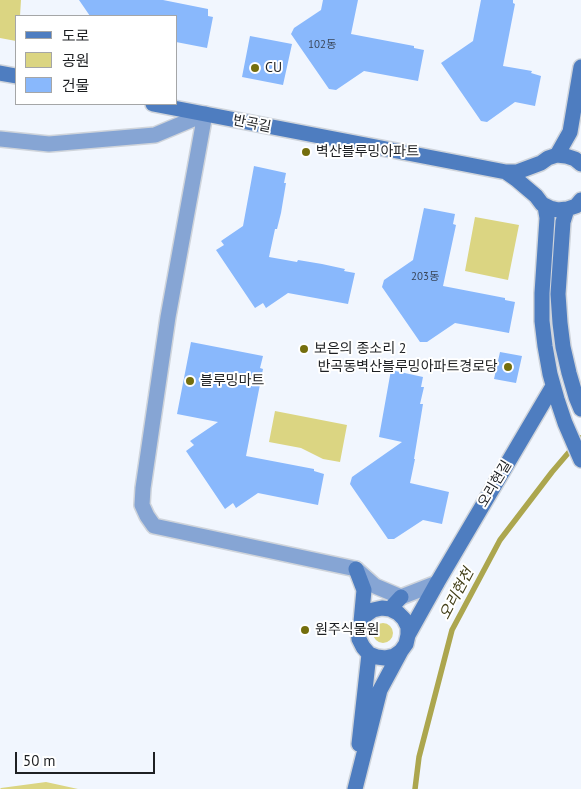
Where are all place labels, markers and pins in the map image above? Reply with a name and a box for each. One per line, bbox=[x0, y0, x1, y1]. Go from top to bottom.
place label: CU bbox=[265, 60, 282, 76]
marker: CU bbox=[249, 62, 261, 74]
place label: 벽산블루밍아파트 bbox=[316, 144, 419, 160]
marker: 벽산블루밍아파트 bbox=[300, 146, 312, 158]
place label: 보은의 종소리 2 bbox=[314, 341, 406, 357]
marker: 보은의 종소리 2 bbox=[298, 343, 310, 355]
place label: 반곡동벽산블루밍아파트경로당 bbox=[318, 359, 498, 375]
marker: 반곡동벽산블루밍아파트경로당 bbox=[502, 361, 514, 373]
place label: 블루밍마트 bbox=[200, 373, 264, 389]
marker: 블루밍마트 bbox=[184, 375, 196, 387]
place label: 원주식물원 bbox=[315, 622, 379, 638]
marker: 원주식물원 bbox=[299, 624, 311, 636]

